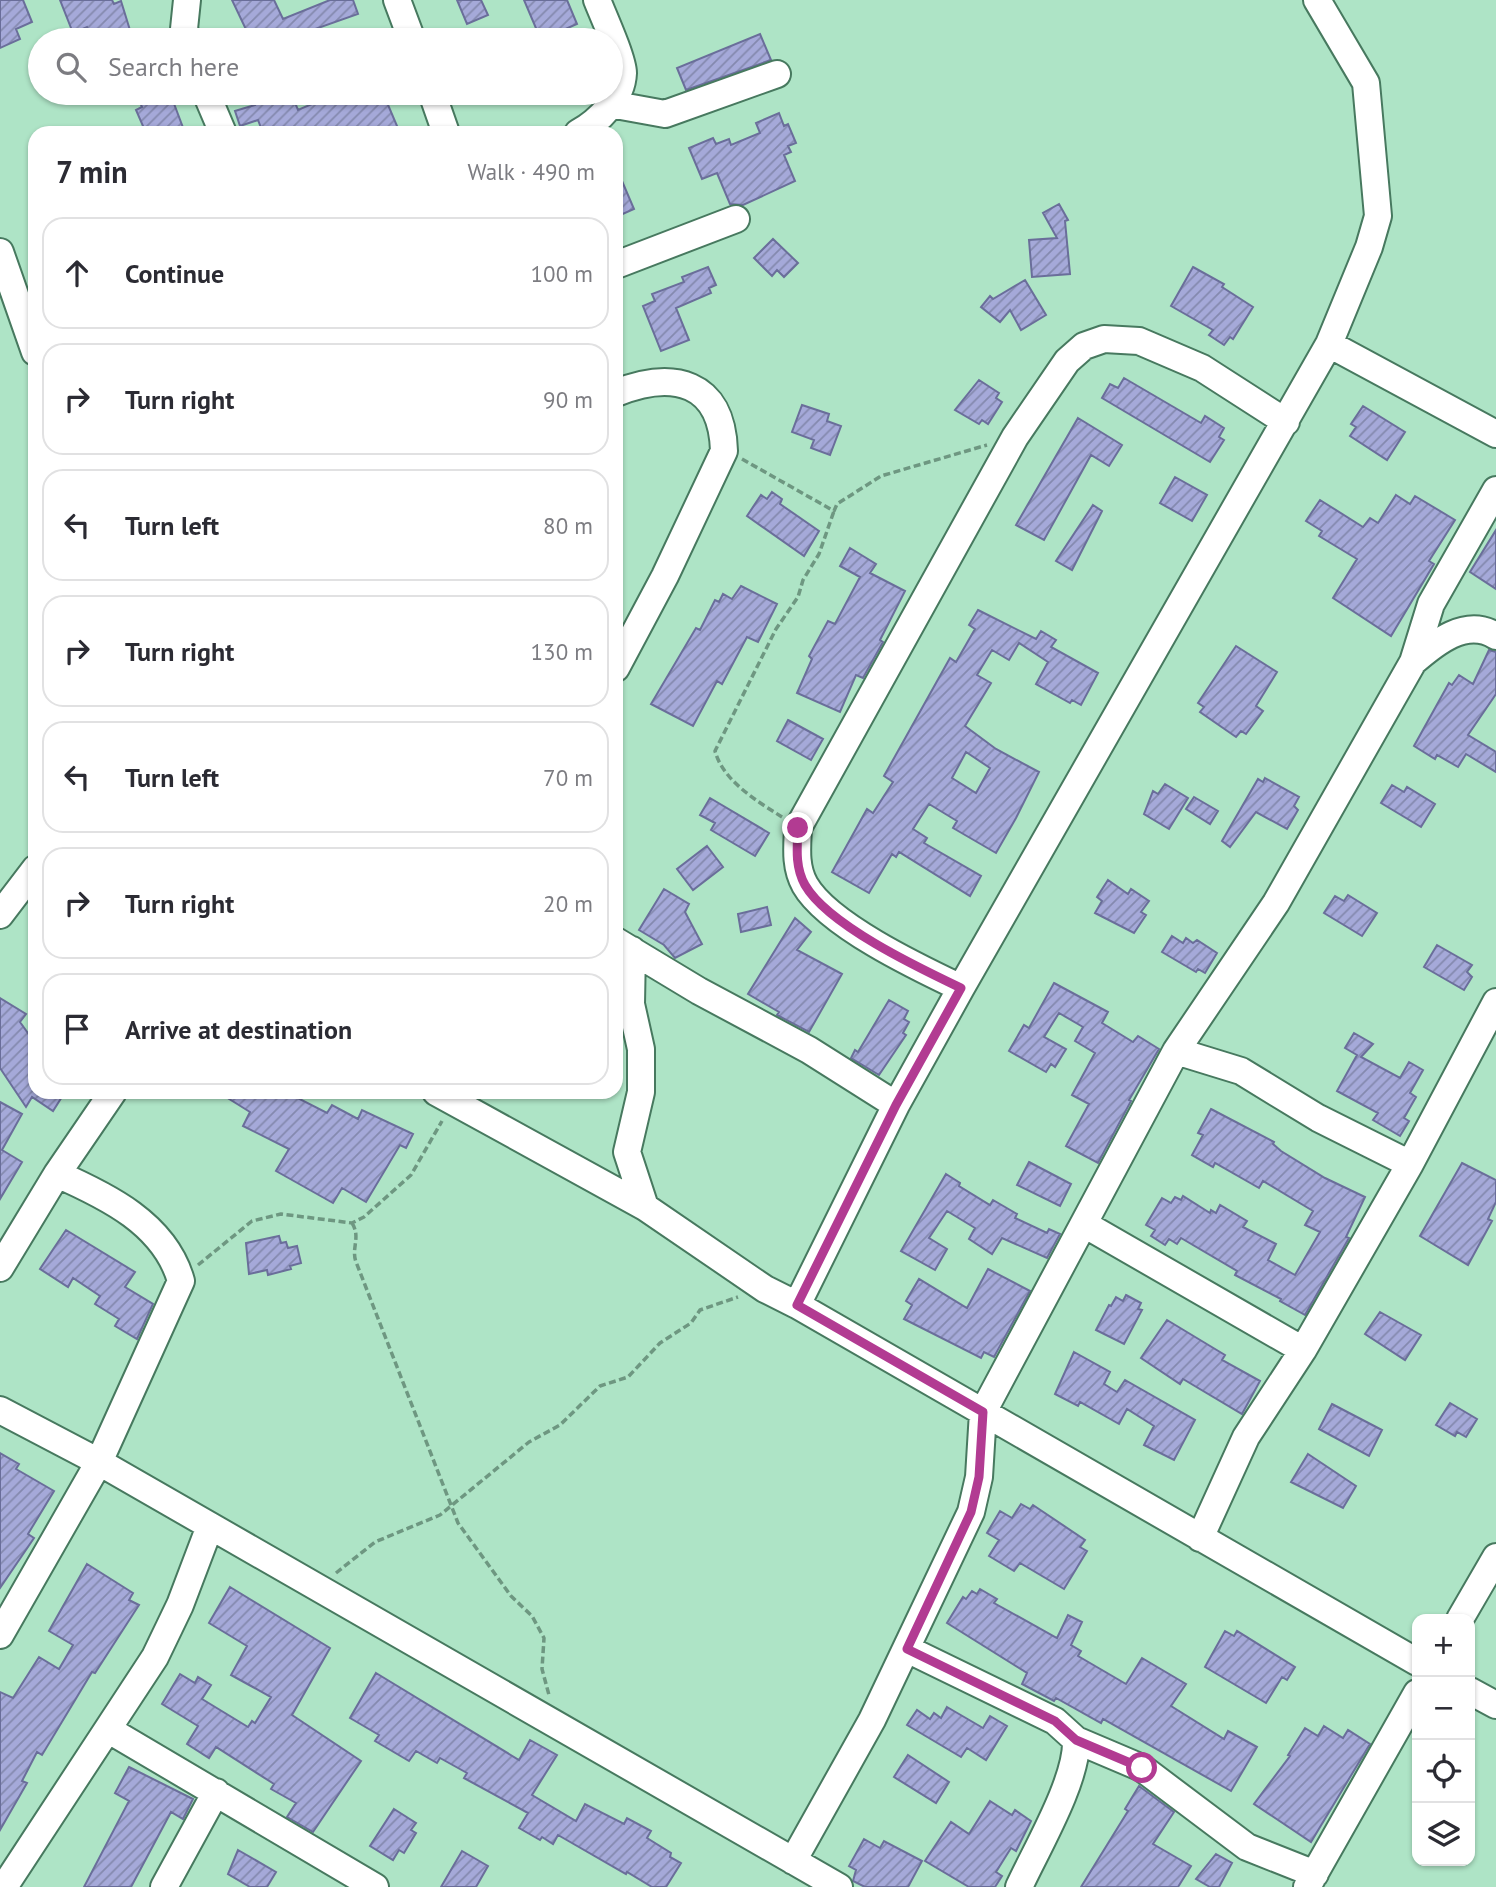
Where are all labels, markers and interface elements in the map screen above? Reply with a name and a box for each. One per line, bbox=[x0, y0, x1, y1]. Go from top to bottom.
search box bbox=[28, 28, 623, 105]
icon: search bbox=[52, 48, 90, 86]
text: Search here bbox=[108, 50, 239, 83]
text: 7 min bbox=[56, 152, 128, 191]
text: Walk · 490 m bbox=[468, 157, 595, 186]
icon: ahead bbox=[58, 254, 96, 292]
text: Continue bbox=[125, 257, 224, 290]
text: 100 m bbox=[531, 259, 593, 288]
icon: right bbox=[58, 380, 96, 418]
text: Turn right bbox=[125, 383, 234, 416]
text: 90 m bbox=[543, 385, 593, 414]
icon: left bbox=[58, 506, 96, 544]
text: Turn left bbox=[125, 509, 219, 542]
text: 80 m bbox=[543, 511, 593, 540]
icon: right bbox=[58, 632, 96, 670]
text: Turn right bbox=[125, 635, 234, 668]
text: 130 m bbox=[531, 637, 593, 666]
icon: left bbox=[58, 758, 96, 796]
text: Turn left bbox=[125, 761, 219, 794]
text: 70 m bbox=[543, 763, 593, 792]
route end bbox=[782, 812, 813, 843]
icon: right bbox=[58, 884, 96, 922]
text: Turn right bbox=[125, 887, 234, 920]
text: 20 m bbox=[543, 889, 593, 918]
icon: arrive bbox=[58, 1010, 96, 1048]
text: Arrive at destination bbox=[125, 1013, 352, 1046]
map controls bbox=[1412, 1614, 1475, 1866]
button: + bbox=[1412, 1614, 1475, 1677]
button: − bbox=[1412, 1677, 1475, 1740]
button: locate bbox=[1412, 1740, 1475, 1803]
route start bbox=[1126, 1752, 1157, 1783]
button: layers bbox=[1412, 1803, 1475, 1866]

